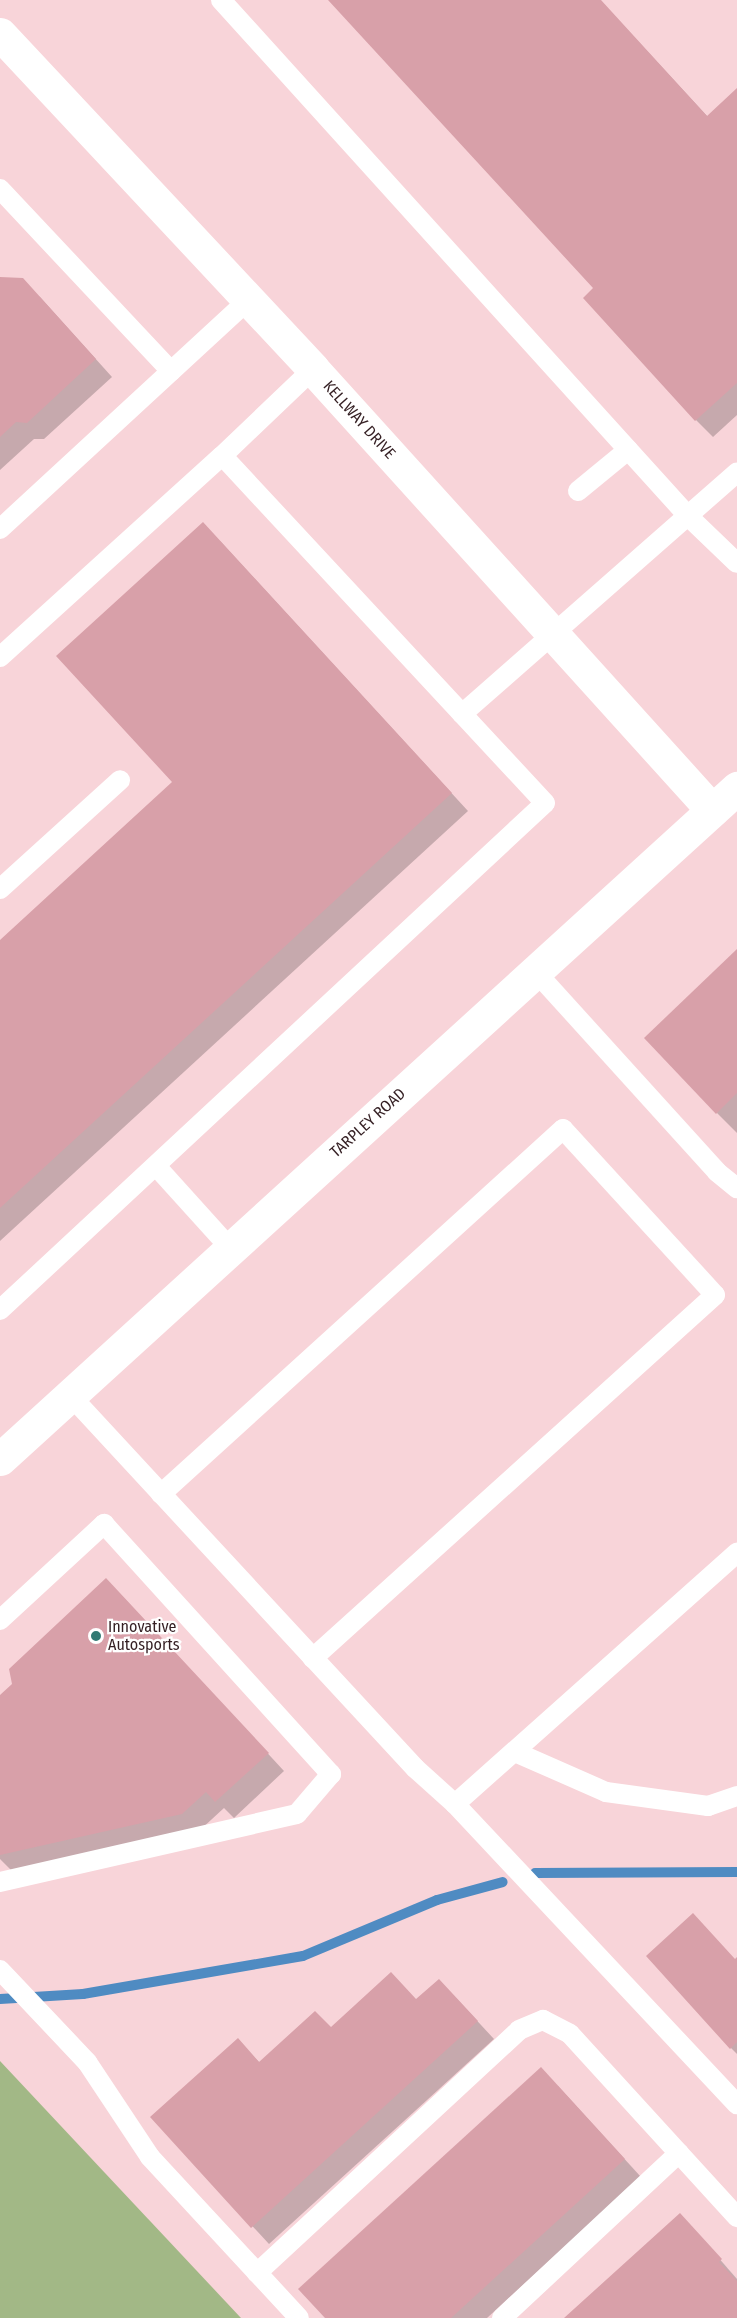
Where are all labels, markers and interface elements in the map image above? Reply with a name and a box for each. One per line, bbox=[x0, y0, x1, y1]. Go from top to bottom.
street label: KELLWAY DRIVE bbox=[319, 377, 399, 463]
street label: TARPLEY ROAD bbox=[326, 1084, 410, 1162]
place label: Innovative Autosports bbox=[108, 1617, 180, 1655]
marker: Innovative Autosports bbox=[89, 1629, 103, 1643]

